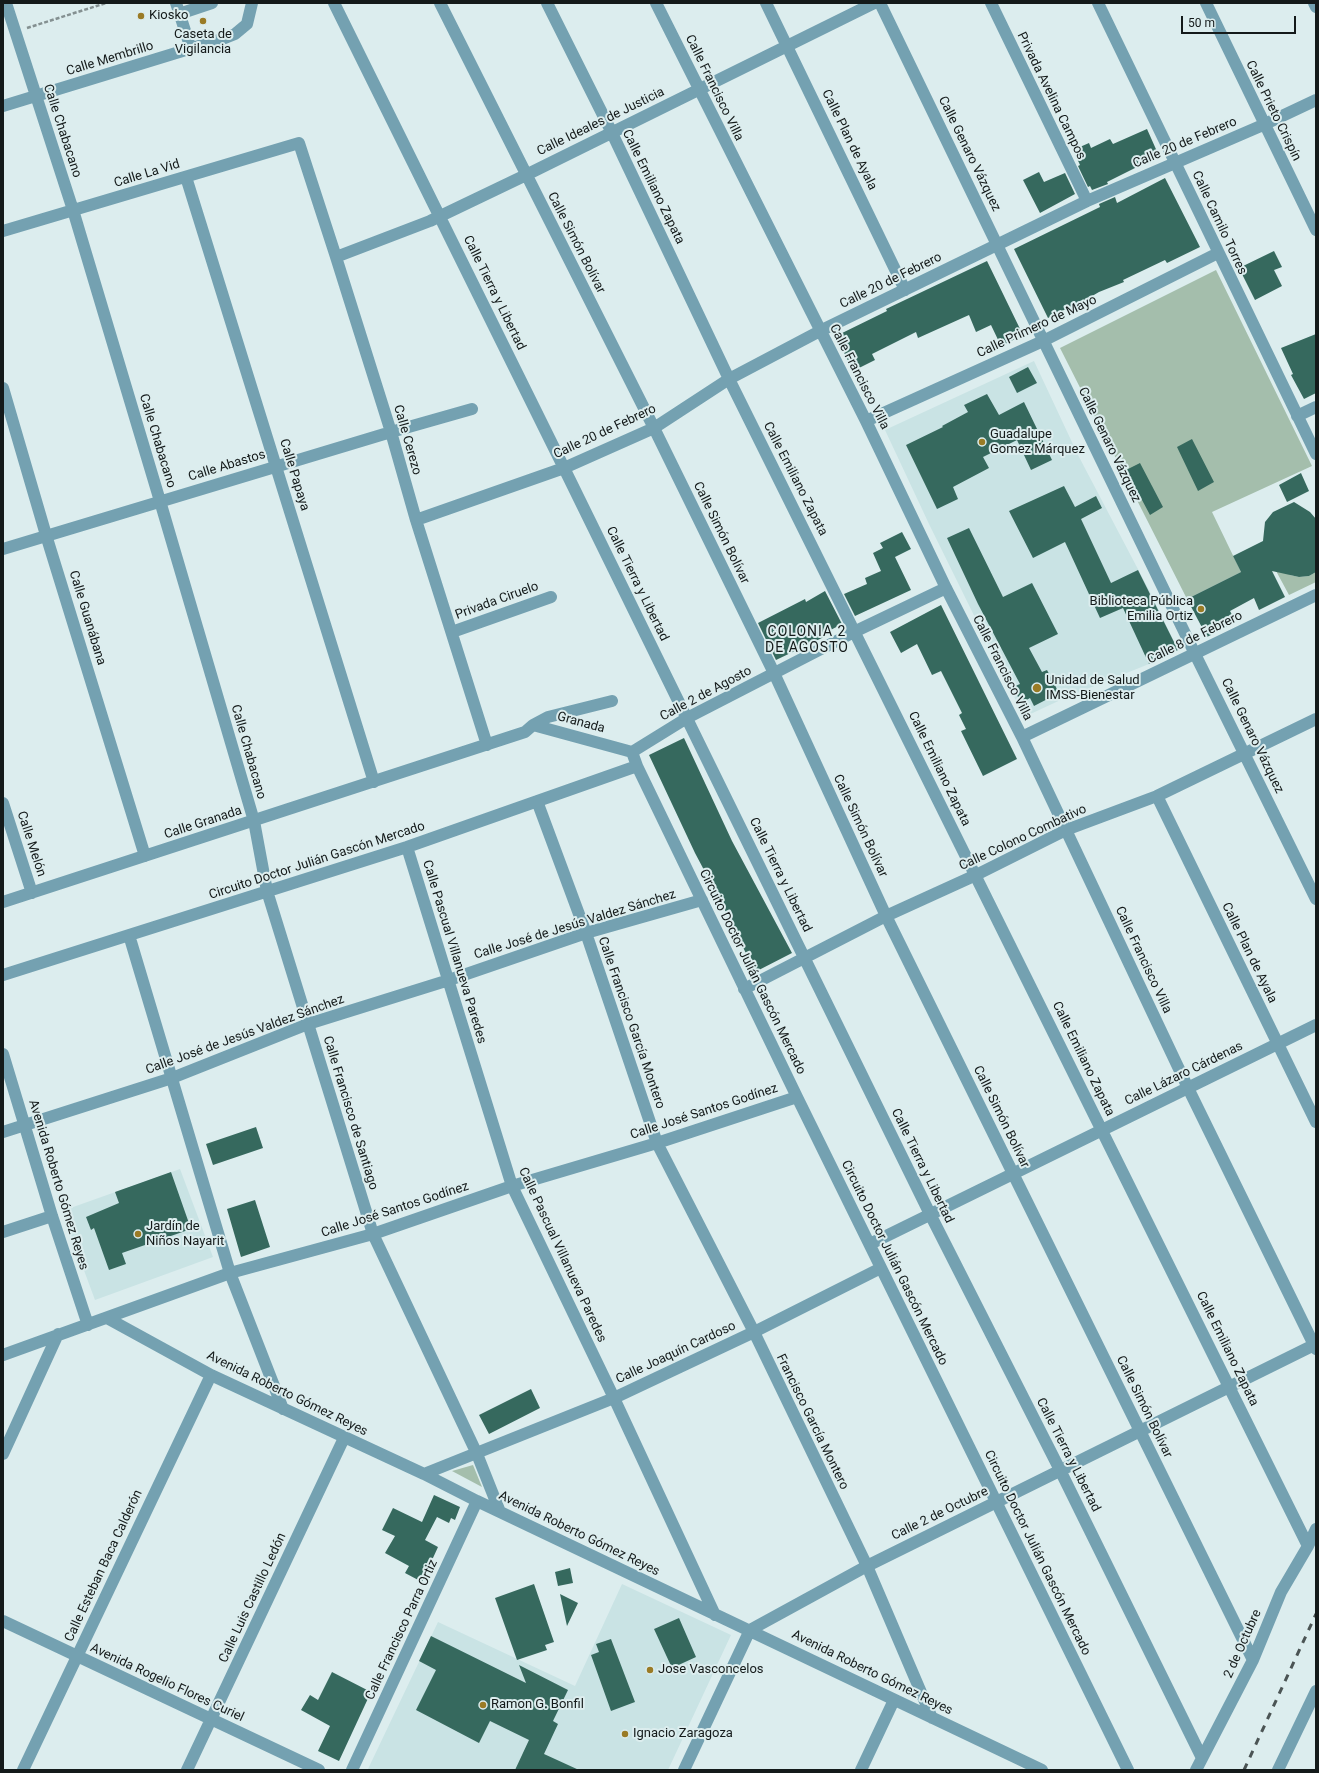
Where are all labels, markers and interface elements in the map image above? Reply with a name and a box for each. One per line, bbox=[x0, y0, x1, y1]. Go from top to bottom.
place label: Kiosko bbox=[149, 8, 188, 24]
scale bar bbox=[1183, 8, 1298, 34]
marker: Kiosko bbox=[136, 11, 146, 21]
marker: Caseta de Vigilancia bbox=[198, 16, 208, 26]
text: 50 m bbox=[1188, 16, 1215, 30]
place label: Caseta de Vigilancia bbox=[174, 27, 232, 58]
street label: Privada Avelina Campos bbox=[1013, 30, 1089, 162]
street label: Calle Francisco Villa bbox=[681, 32, 747, 144]
street label: Calle Membrillo bbox=[65, 38, 155, 80]
street label: Calle Prieto Crispín bbox=[1242, 58, 1304, 164]
street label: Calle Chabacano bbox=[40, 82, 84, 180]
street label: Calle Ideales de Justicia bbox=[535, 84, 667, 160]
street label: Calle Plan de Ayala bbox=[818, 87, 880, 193]
street label: Calle Genaro Vázquez bbox=[934, 94, 1004, 214]
street label: Calle 20 de Febrero bbox=[1131, 114, 1239, 172]
street label: Calle Emiliano Zapata bbox=[618, 127, 688, 247]
street label: Calle La Vid bbox=[112, 157, 182, 191]
street label: Calle Camilo Torres bbox=[1188, 169, 1250, 277]
street label: Calle Simón Bolívar bbox=[544, 190, 608, 296]
street label: Calle Tierra y Libertad bbox=[459, 233, 529, 353]
street label: Calle 20 de Febrero bbox=[838, 250, 944, 312]
street label: Calle Primero de Mayo bbox=[975, 292, 1099, 362]
street label: Calle Francisco Villa bbox=[826, 322, 892, 432]
street label: Calle Genaro Vázquez bbox=[1074, 385, 1144, 505]
street label: Calle Chabacano bbox=[135, 392, 179, 490]
street label: Calle 20 de Febrero bbox=[551, 401, 659, 463]
street label: Calle Cerezo bbox=[390, 403, 424, 477]
street label: Calle Emiliano Zapata bbox=[760, 419, 830, 539]
place label: Guadalupe Gomez Márquez bbox=[990, 427, 1085, 458]
street label: Calle Papaya bbox=[276, 437, 312, 513]
marker: Guadalupe Gomez Márquez bbox=[977, 437, 987, 447]
street label: Calle Abastos bbox=[187, 447, 267, 485]
street label: Calle Simón Bolívar bbox=[690, 479, 752, 587]
street label: Calle Tierra y Libertad bbox=[602, 524, 672, 644]
street label: Calle Guanábana bbox=[65, 569, 109, 667]
street label: Privada Ciruelo bbox=[453, 579, 541, 623]
place label: Biblioteca Pública Emilia Ortiz bbox=[1090, 594, 1193, 625]
marker: Biblioteca Pública Emilia Ortiz bbox=[1196, 604, 1206, 614]
street label: Calle 8 de Febrero bbox=[1145, 608, 1245, 668]
street label: Calle Francisco Villa bbox=[969, 613, 1035, 723]
district label: COLONIA 2 DE AGOSTO bbox=[765, 624, 849, 656]
street label: Calle 2 de Agosto bbox=[658, 663, 754, 725]
place label: Unidad de Salud IMSS-Bienestar bbox=[1046, 673, 1140, 704]
street label: Calle Genaro Vázquez bbox=[1217, 676, 1287, 796]
marker: Unidad de Salud IMSS-Bienestar bbox=[1031, 682, 1043, 694]
street label: Calle Chabacano bbox=[227, 703, 269, 801]
street label: Granada bbox=[555, 709, 607, 737]
street label: Calle Emiliano Zapata bbox=[904, 709, 974, 829]
street label: Calle Simón Bolívar bbox=[829, 772, 891, 880]
street label: Calle Colono Combativo bbox=[957, 802, 1089, 874]
street label: Calle Granada bbox=[162, 803, 244, 843]
street label: Calle Melón bbox=[13, 809, 49, 879]
street label: Calle Tierra y Libertad bbox=[745, 815, 815, 935]
street label: Circuito Doctor Julián Gascón Mercado bbox=[207, 819, 427, 903]
street label: Calle Pascual Villanueva Paredes bbox=[419, 858, 489, 1046]
street label: Circuito Doctor Julián Gascón Mercado bbox=[695, 867, 809, 1077]
street label: Calle José de Jesús Valdez Sánchez bbox=[472, 887, 678, 963]
street label: Calle Plan de Ayala bbox=[1218, 900, 1280, 1006]
street label: Calle Francisco Villa bbox=[1111, 904, 1175, 1016]
street label: Calle Francisco García Montero bbox=[594, 935, 668, 1111]
street label: Calle José de Jesús Valdez Sánchez bbox=[144, 992, 346, 1078]
street label: Calle Emiliano Zapata bbox=[1048, 999, 1118, 1119]
street label: Calle Francisco de Santiago bbox=[319, 1034, 381, 1192]
street label: Calle Lázaro Cárdenas bbox=[1122, 1039, 1246, 1109]
street label: Calle Simón Bolívar bbox=[970, 1063, 1032, 1171]
street label: Calle José Santos Godínez bbox=[628, 1081, 780, 1143]
street label: Avenida Roberto Gómez Reyes bbox=[25, 1098, 91, 1272]
street label: Calle Tierra y Libertad bbox=[887, 1106, 957, 1226]
street label: Circuito Doctor Julián Gascón Mercado bbox=[837, 1158, 951, 1368]
street label: Calle Pascual Villanueva Paredes bbox=[515, 1165, 609, 1345]
street label: Calle José Santos Godínez bbox=[319, 1179, 471, 1241]
place label: Jardín de Niños Nayarit bbox=[146, 1219, 224, 1250]
marker: Jardín de Niños Nayarit bbox=[133, 1229, 143, 1239]
street label: Calle Emiliano Zapata bbox=[1192, 1289, 1262, 1409]
street label: Calle Joaquín Cardoso bbox=[614, 1318, 738, 1388]
street label: Avenida Roberto Gómez Reyes bbox=[204, 1348, 370, 1440]
street label: Francisco García Montero bbox=[772, 1352, 852, 1492]
street label: Calle Simón Bolívar bbox=[1113, 1353, 1175, 1461]
street label: Calle Tierra y Libertad bbox=[1033, 1395, 1103, 1515]
street label: Circuito Doctor Julián Gascón Mercado bbox=[980, 1448, 1094, 1658]
street label: Calle 2 de Octubre bbox=[889, 1484, 991, 1544]
street label: Calle Esteban Baca Calderón bbox=[62, 1487, 146, 1645]
street label: Avenida Roberto Gómez Reyes bbox=[496, 1488, 662, 1580]
street label: Calle Luis Castillo Ledón bbox=[216, 1531, 290, 1665]
street label: Calle Francisco Parra Ortiz bbox=[363, 1557, 441, 1703]
street label: 2 de Octubre bbox=[1221, 1607, 1265, 1681]
street label: Avenida Roberto Gómez Reyes bbox=[789, 1627, 955, 1719]
street label: Avenida Rogelio Flores Curiel bbox=[88, 1640, 246, 1726]
place label: Jose Vasconcelos bbox=[658, 1662, 764, 1678]
marker: Jose Vasconcelos bbox=[645, 1665, 655, 1675]
place label: Ramon G. Bonfil bbox=[491, 1697, 584, 1713]
marker: Ramon G. Bonfil bbox=[478, 1700, 488, 1710]
place label: Ignacio Zaragoza bbox=[633, 1726, 733, 1742]
marker: Ignacio Zaragoza bbox=[620, 1729, 630, 1739]

